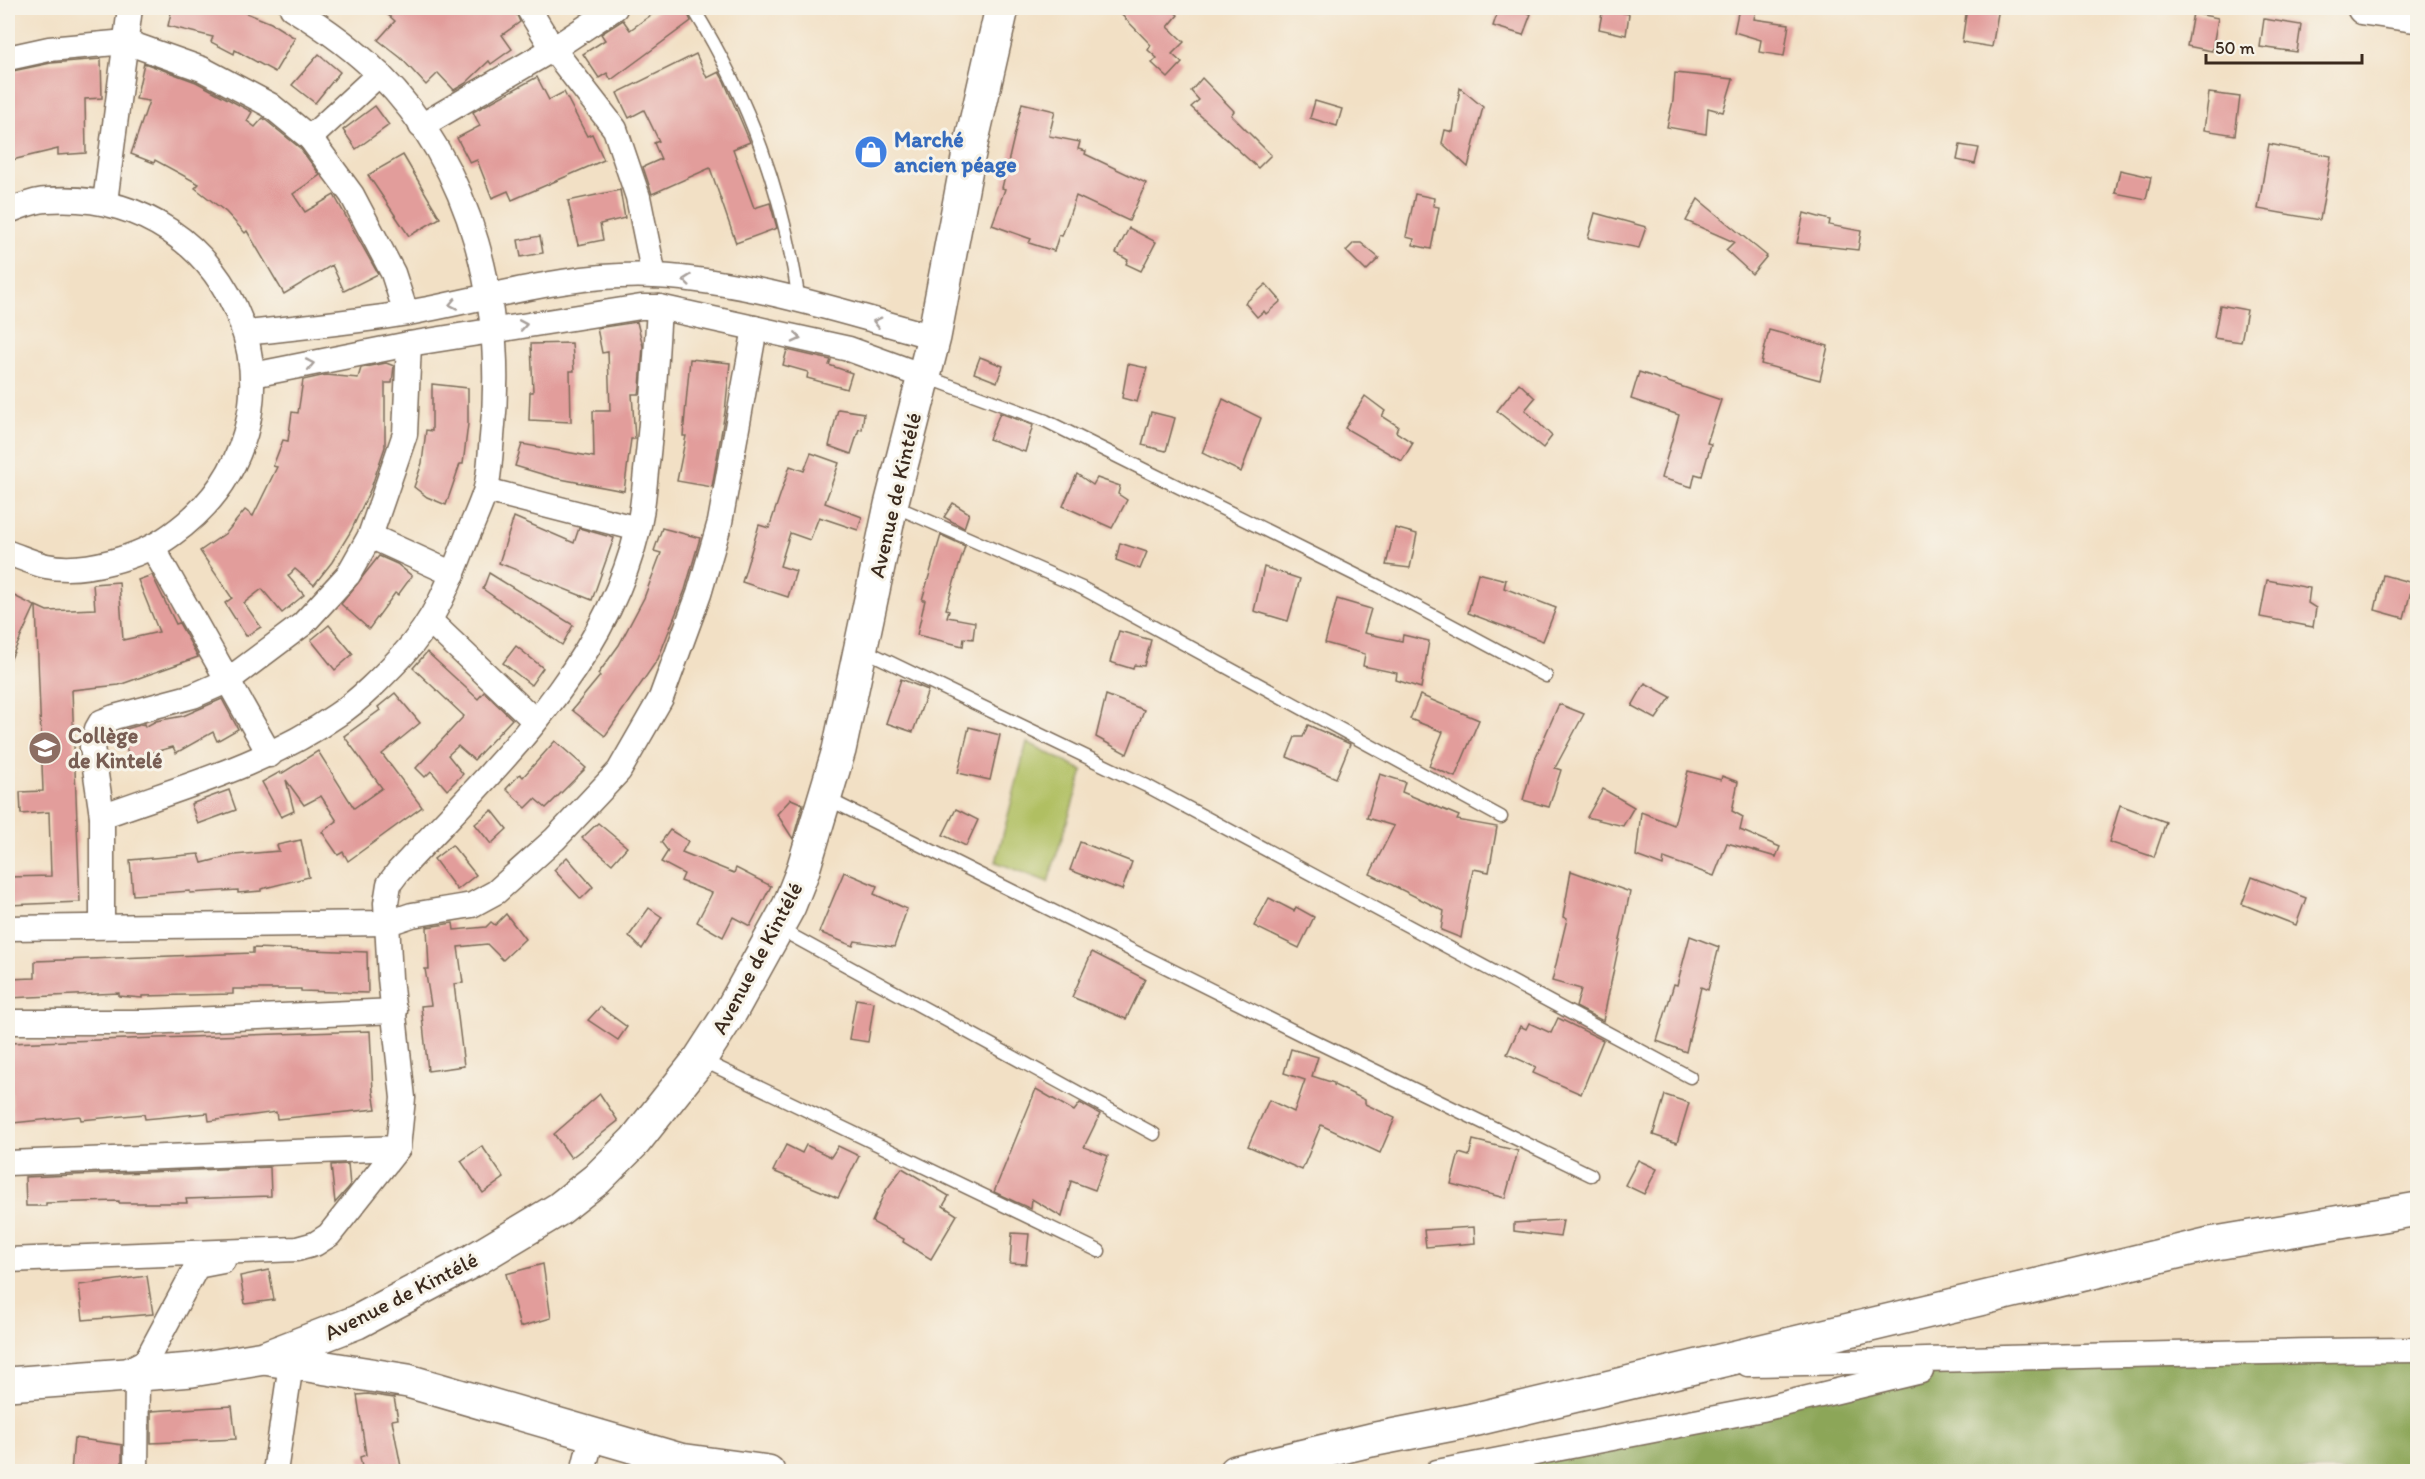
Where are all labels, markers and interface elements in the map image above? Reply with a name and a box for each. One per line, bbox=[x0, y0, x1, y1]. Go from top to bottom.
scale bar bbox=[2206, 27, 2362, 65]
text: 50 m bbox=[2215, 37, 2255, 59]
place label: Marché ancien péage bbox=[894, 126, 1017, 178]
shop icon: Marché ancien péage bbox=[853, 134, 889, 170]
one-way arrow bbox=[682, 274, 692, 286]
one-way arrow bbox=[448, 297, 458, 310]
one-way arrow bbox=[872, 317, 883, 329]
one-way arrow bbox=[518, 319, 528, 332]
one-way arrow bbox=[792, 330, 802, 343]
one-way arrow bbox=[305, 358, 315, 371]
street label: Avenue de Kintélé bbox=[863, 410, 927, 580]
place label: Collège de Kintelé bbox=[68, 722, 163, 774]
school or university icon: Collège de Kintelé bbox=[27, 730, 63, 766]
street label: Avenue de Kintélé bbox=[705, 877, 809, 1039]
street label: Avenue de Kintélé bbox=[320, 1246, 482, 1346]

